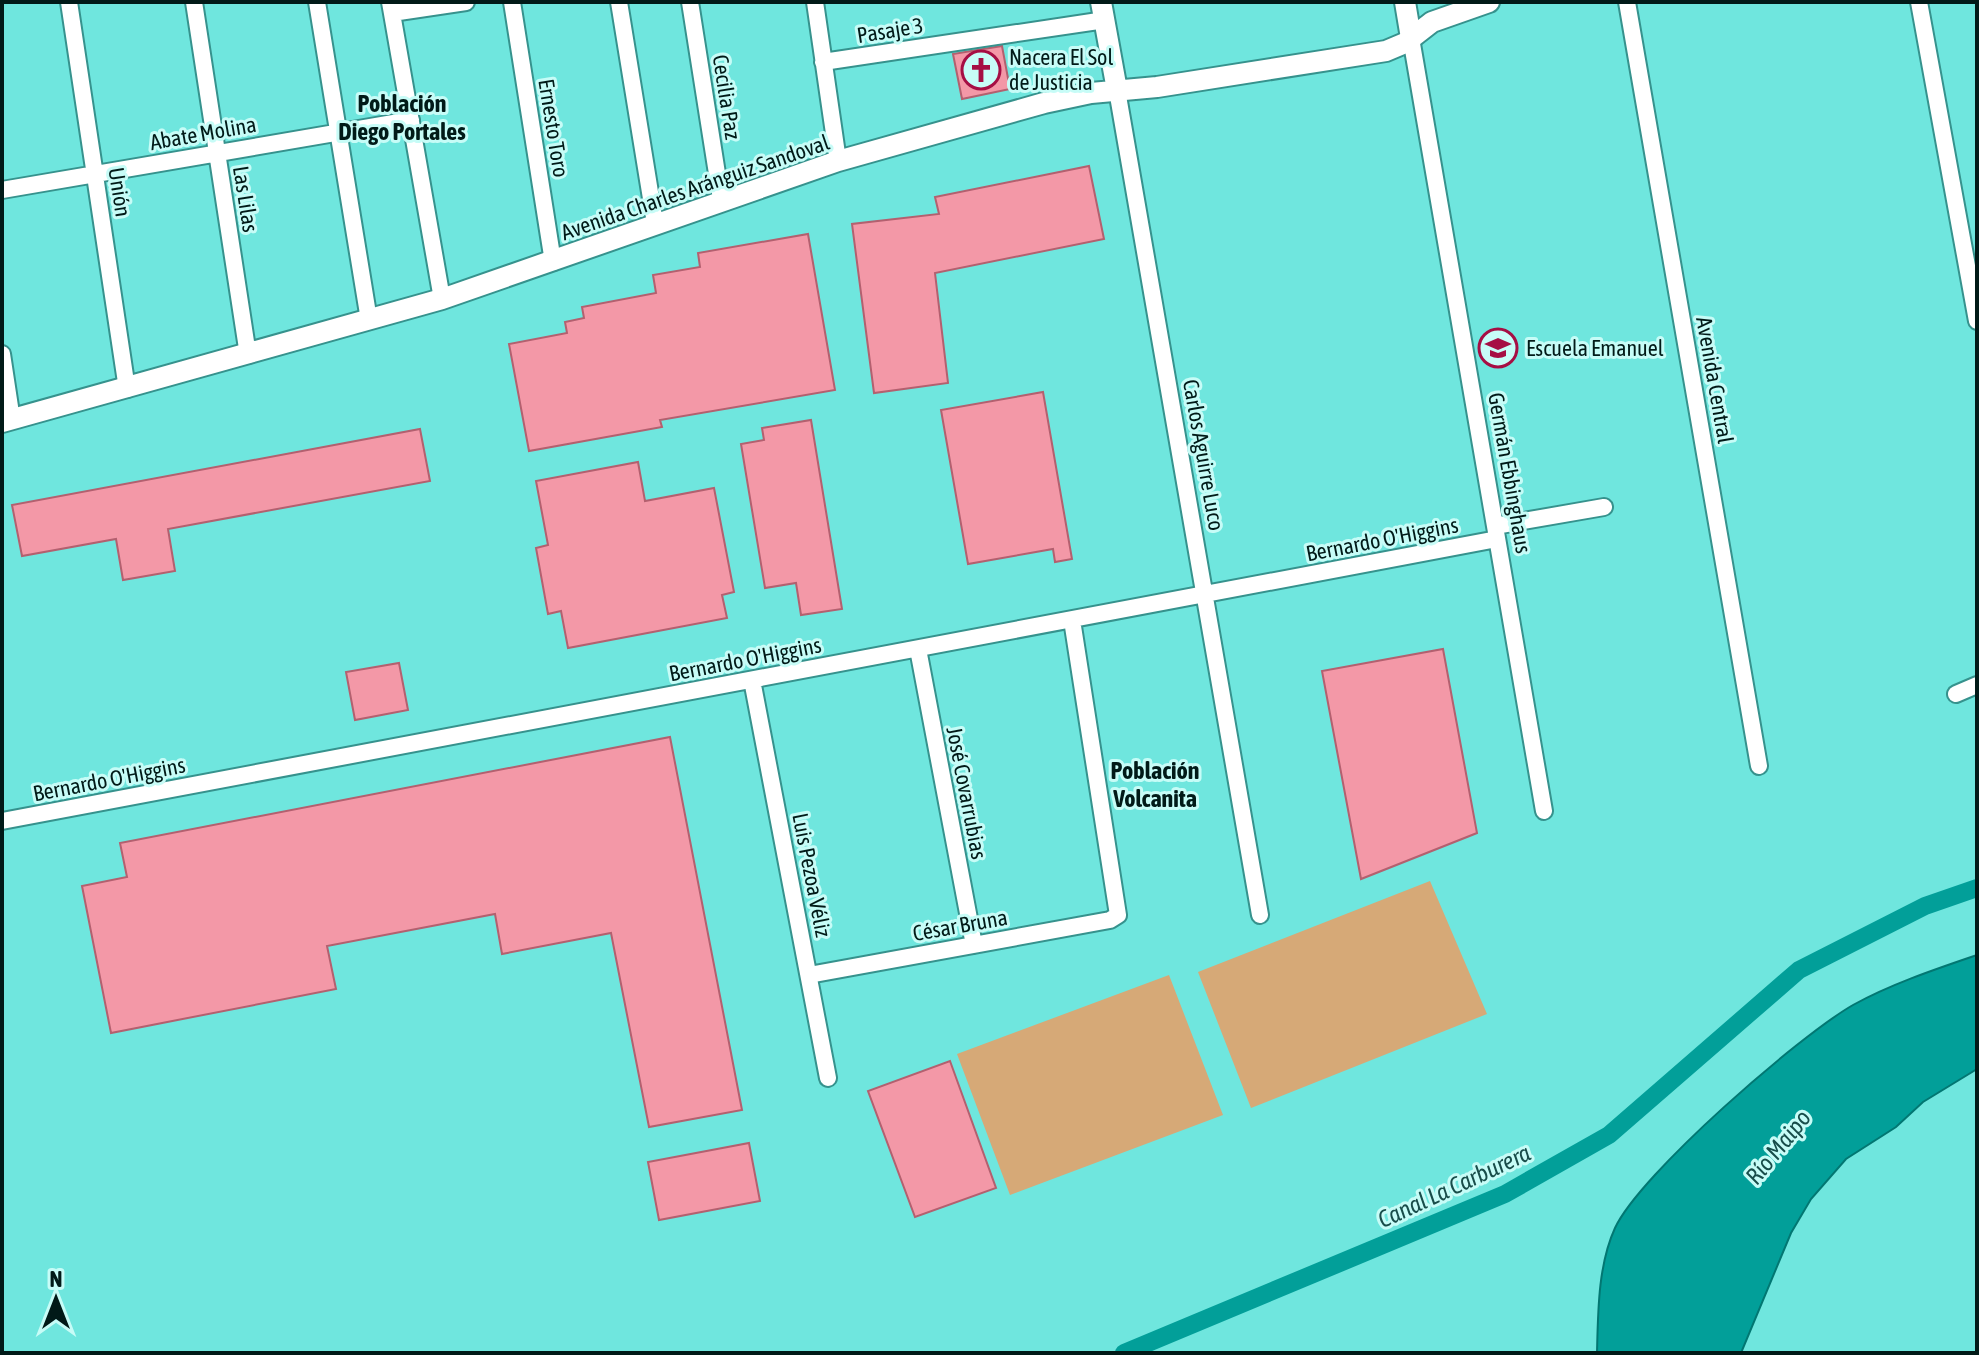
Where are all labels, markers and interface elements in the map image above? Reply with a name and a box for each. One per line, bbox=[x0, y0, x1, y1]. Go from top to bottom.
street label: Pasaje 3 bbox=[855, 12, 925, 48]
place label: Nacera El Sol de Justicia bbox=[1009, 44, 1113, 95]
church icon: Nacera El Sol de Justicia bbox=[960, 49, 1002, 91]
street label: Cecilia Paz bbox=[707, 53, 747, 141]
street label: Ernesto Toro bbox=[533, 77, 575, 179]
district label: Población Diego Portales bbox=[338, 90, 466, 145]
street label: Abate Molina bbox=[148, 111, 258, 155]
street label: Avenida Charles Aránguiz Sandoval bbox=[557, 129, 833, 245]
street label: Las Lilas bbox=[228, 164, 264, 234]
street label: Unión bbox=[103, 165, 137, 219]
street label: Avenida Central bbox=[1691, 315, 1739, 445]
school or university icon: Escuela Emanuel bbox=[1477, 327, 1519, 369]
place label: Escuela Emanuel bbox=[1526, 335, 1664, 361]
street label: Carlos Aguirre Luco bbox=[1178, 377, 1230, 533]
street label: Germán Ebbinghaus bbox=[1483, 391, 1537, 556]
street label: Bernardo O'Higgins bbox=[1304, 511, 1460, 566]
street label: Bernardo O'Higgins bbox=[667, 631, 823, 686]
street label: José Covarrubias bbox=[941, 725, 993, 862]
street label: Bernardo O'Higgins bbox=[31, 751, 187, 806]
district label: Población Volcanita bbox=[1110, 757, 1200, 812]
street label: Luis Pezoa Véliz bbox=[787, 811, 837, 939]
street label: César Bruna bbox=[911, 904, 1009, 946]
water label: Río Maipo bbox=[1740, 1104, 1816, 1190]
water label: Canal La Carburera bbox=[1374, 1139, 1534, 1233]
north arrow bbox=[16, 1259, 96, 1339]
text: N bbox=[50, 1266, 62, 1292]

